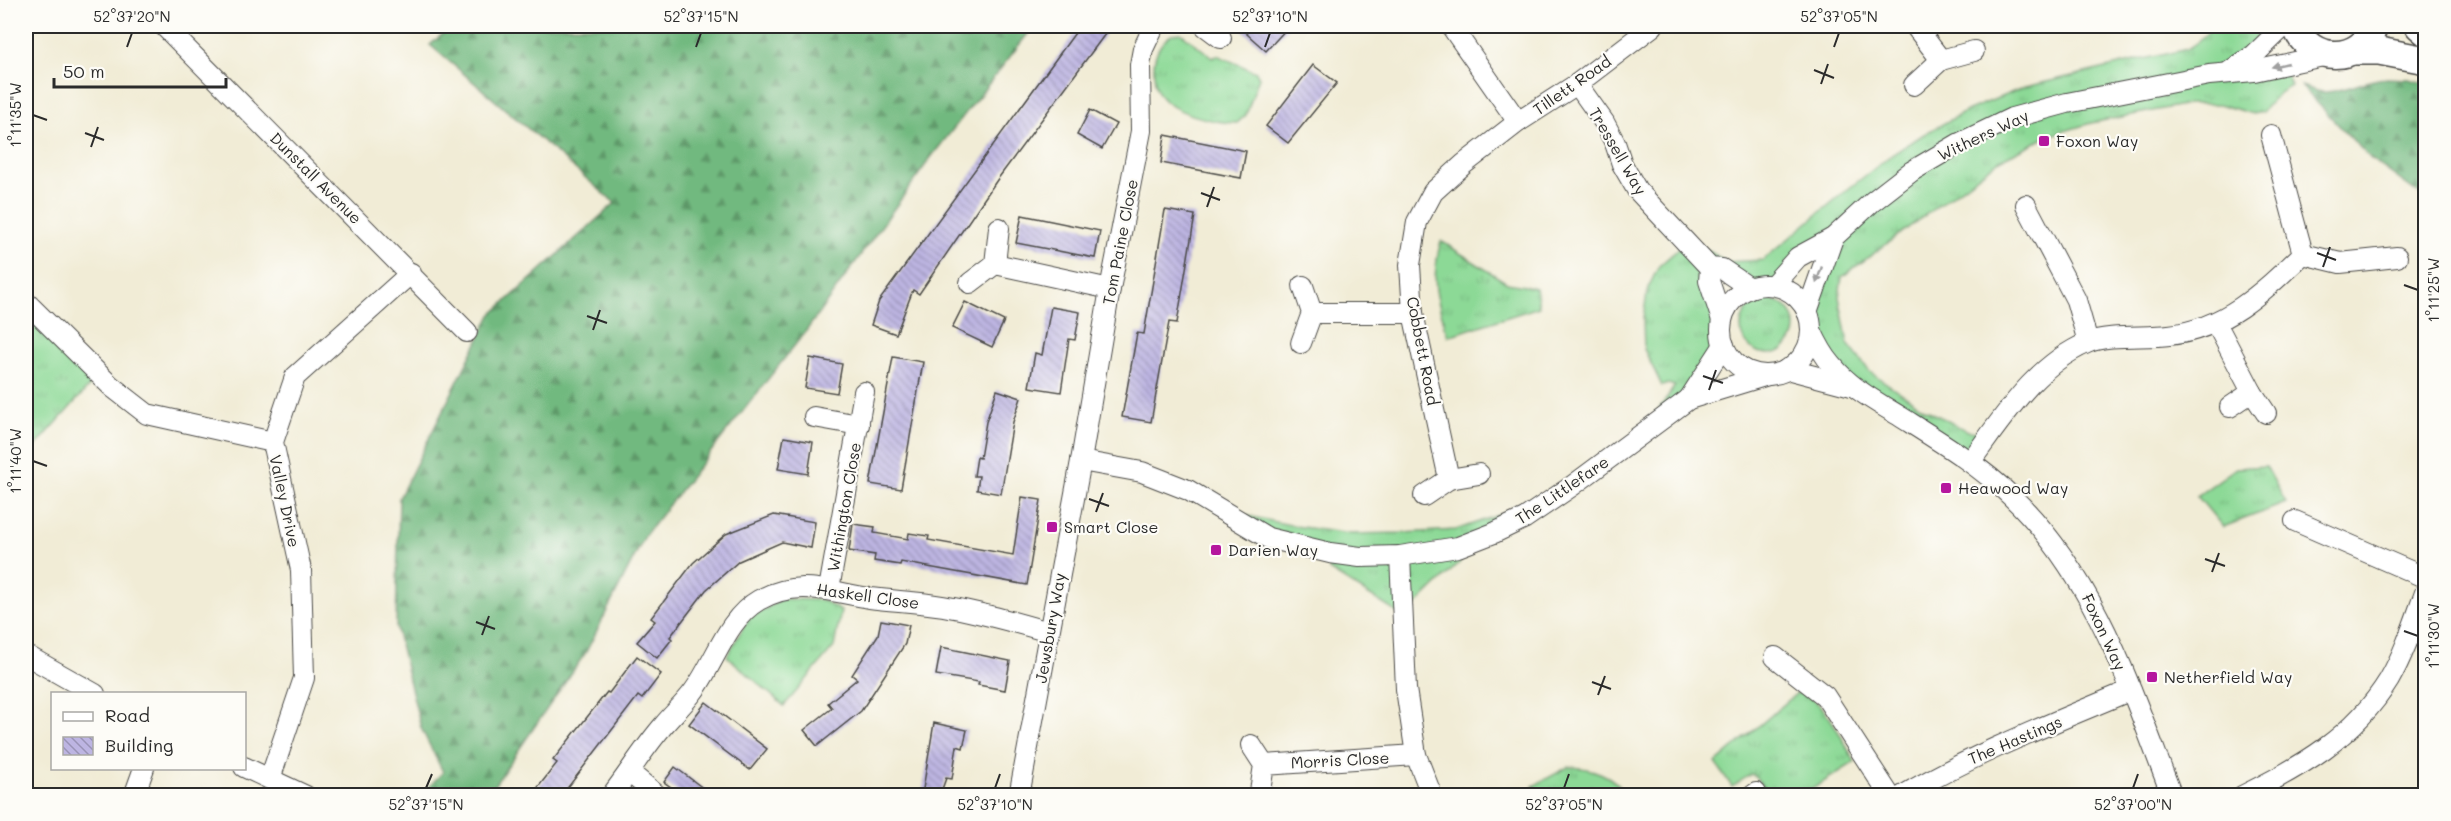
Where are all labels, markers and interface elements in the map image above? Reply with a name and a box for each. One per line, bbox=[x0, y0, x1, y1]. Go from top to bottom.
text: 52°37'20"N bbox=[93, 6, 171, 26]
text: 52°37'15"N bbox=[663, 6, 739, 26]
text: 52°37'10"N bbox=[1232, 6, 1308, 26]
text: 52°37'05"N bbox=[1800, 6, 1878, 26]
street label: Tillett Road bbox=[1528, 50, 1615, 119]
scale bar bbox=[54, 51, 226, 89]
text: 50 m bbox=[63, 59, 105, 83]
one-way arrow bbox=[2270, 60, 2289, 70]
text: 1°11'35"W bbox=[5, 82, 25, 148]
street label: Tressell Way bbox=[1585, 103, 1652, 198]
street label: Withers Way bbox=[1934, 104, 2032, 165]
street label: Dunstall Avenue bbox=[266, 127, 367, 228]
place label: Foxon Way bbox=[2056, 130, 2138, 151]
marker: Foxon Way bbox=[2037, 134, 2051, 148]
street label: Tom Paine Close bbox=[1097, 177, 1142, 306]
text: 1°11'25"W bbox=[2423, 258, 2443, 322]
one-way arrow bbox=[1814, 266, 1824, 284]
street label: Cobbett Road bbox=[1403, 295, 1444, 407]
text: 1°11'40"W bbox=[5, 428, 25, 494]
street label: Withington Close bbox=[822, 441, 865, 573]
street label: The Littlefare bbox=[1511, 451, 1613, 529]
street label: Valley Drive bbox=[265, 453, 306, 549]
place label: Heawood Way bbox=[1958, 477, 2068, 498]
marker: Heawood Way bbox=[1939, 481, 1953, 495]
place label: Smart Close bbox=[1064, 516, 1159, 537]
marker: Smart Close bbox=[1045, 520, 1059, 534]
place label: Darien Way bbox=[1228, 539, 1318, 560]
marker: Darien Way bbox=[1209, 543, 1223, 557]
street label: Jewsbury Way bbox=[1029, 571, 1070, 685]
street label: Haskell Close bbox=[815, 578, 921, 613]
street label: Foxon Way bbox=[2078, 590, 2131, 674]
text: 1°11'30"W bbox=[2423, 603, 2443, 669]
place label: Netherfield Way bbox=[2164, 666, 2292, 687]
marker: Netherfield Way bbox=[2145, 670, 2159, 684]
legend bbox=[51, 692, 246, 770]
text: Road bbox=[105, 703, 150, 727]
street label: The Hastings bbox=[1965, 710, 2065, 769]
text: Building bbox=[105, 733, 173, 757]
street label: Morris Close bbox=[1290, 746, 1390, 773]
text: 52°37'15"N bbox=[388, 794, 464, 814]
text: 52°37'10"N bbox=[957, 794, 1033, 814]
text: 52°37'05"N bbox=[1525, 794, 1603, 814]
text: 52°37'00"N bbox=[2094, 794, 2172, 814]

